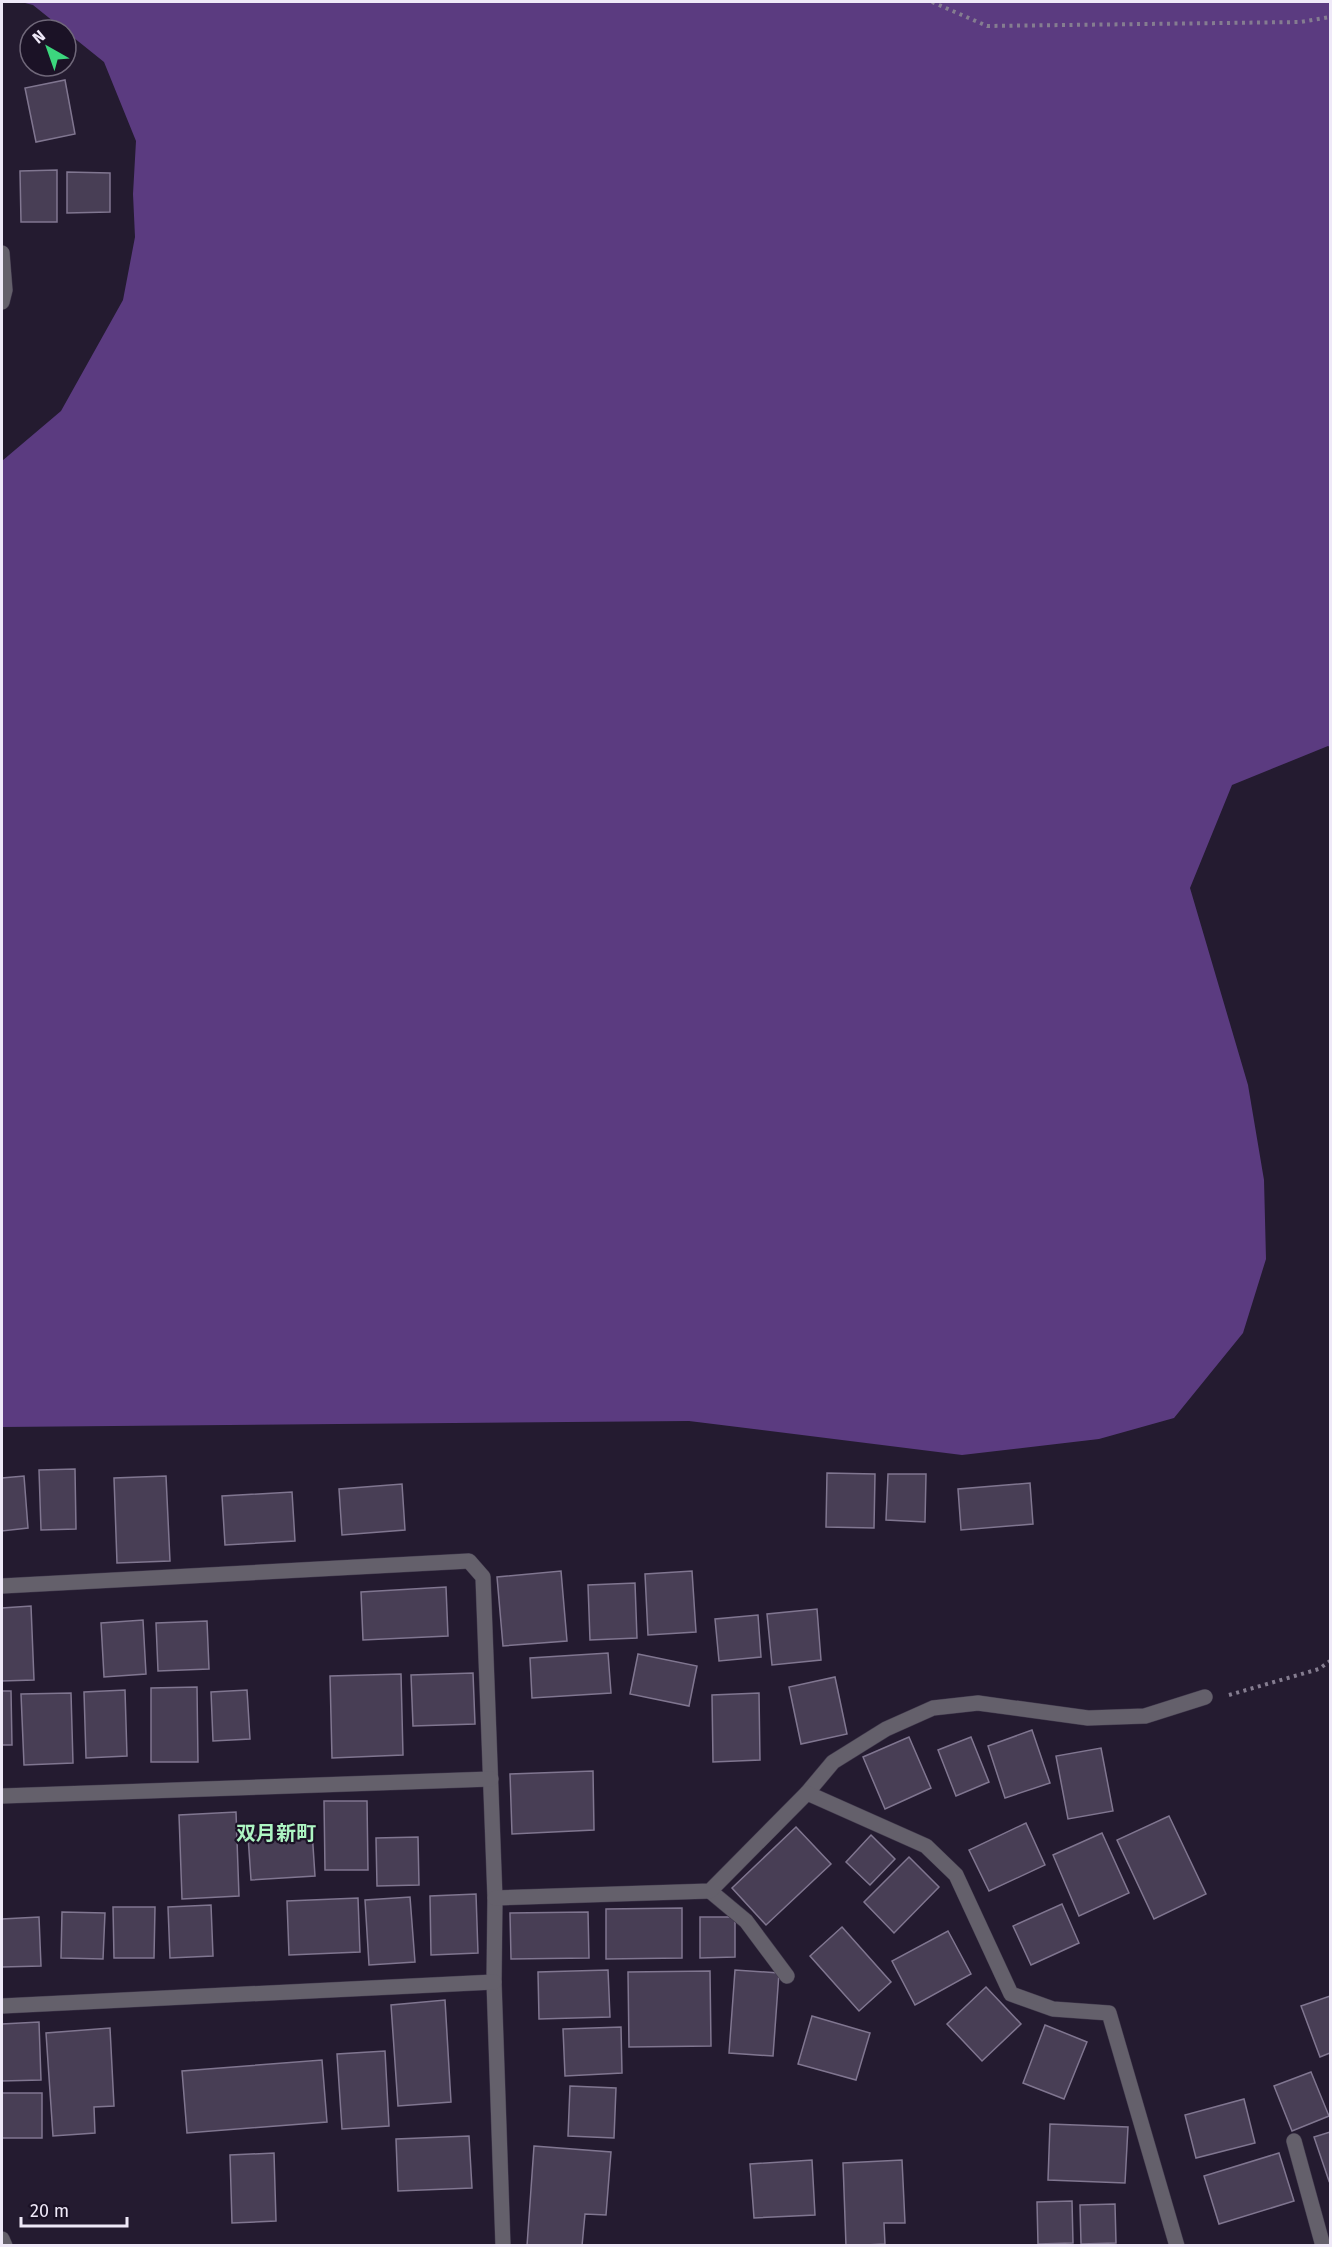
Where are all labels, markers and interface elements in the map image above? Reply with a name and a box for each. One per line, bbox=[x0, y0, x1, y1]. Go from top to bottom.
north arrow bbox=[18, 18, 78, 78]
text: N bbox=[29, 26, 49, 48]
district label: 双月新町 bbox=[236, 1821, 316, 1845]
scale bar bbox=[21, 2190, 128, 2228]
text: 20 m bbox=[30, 2200, 69, 2222]

